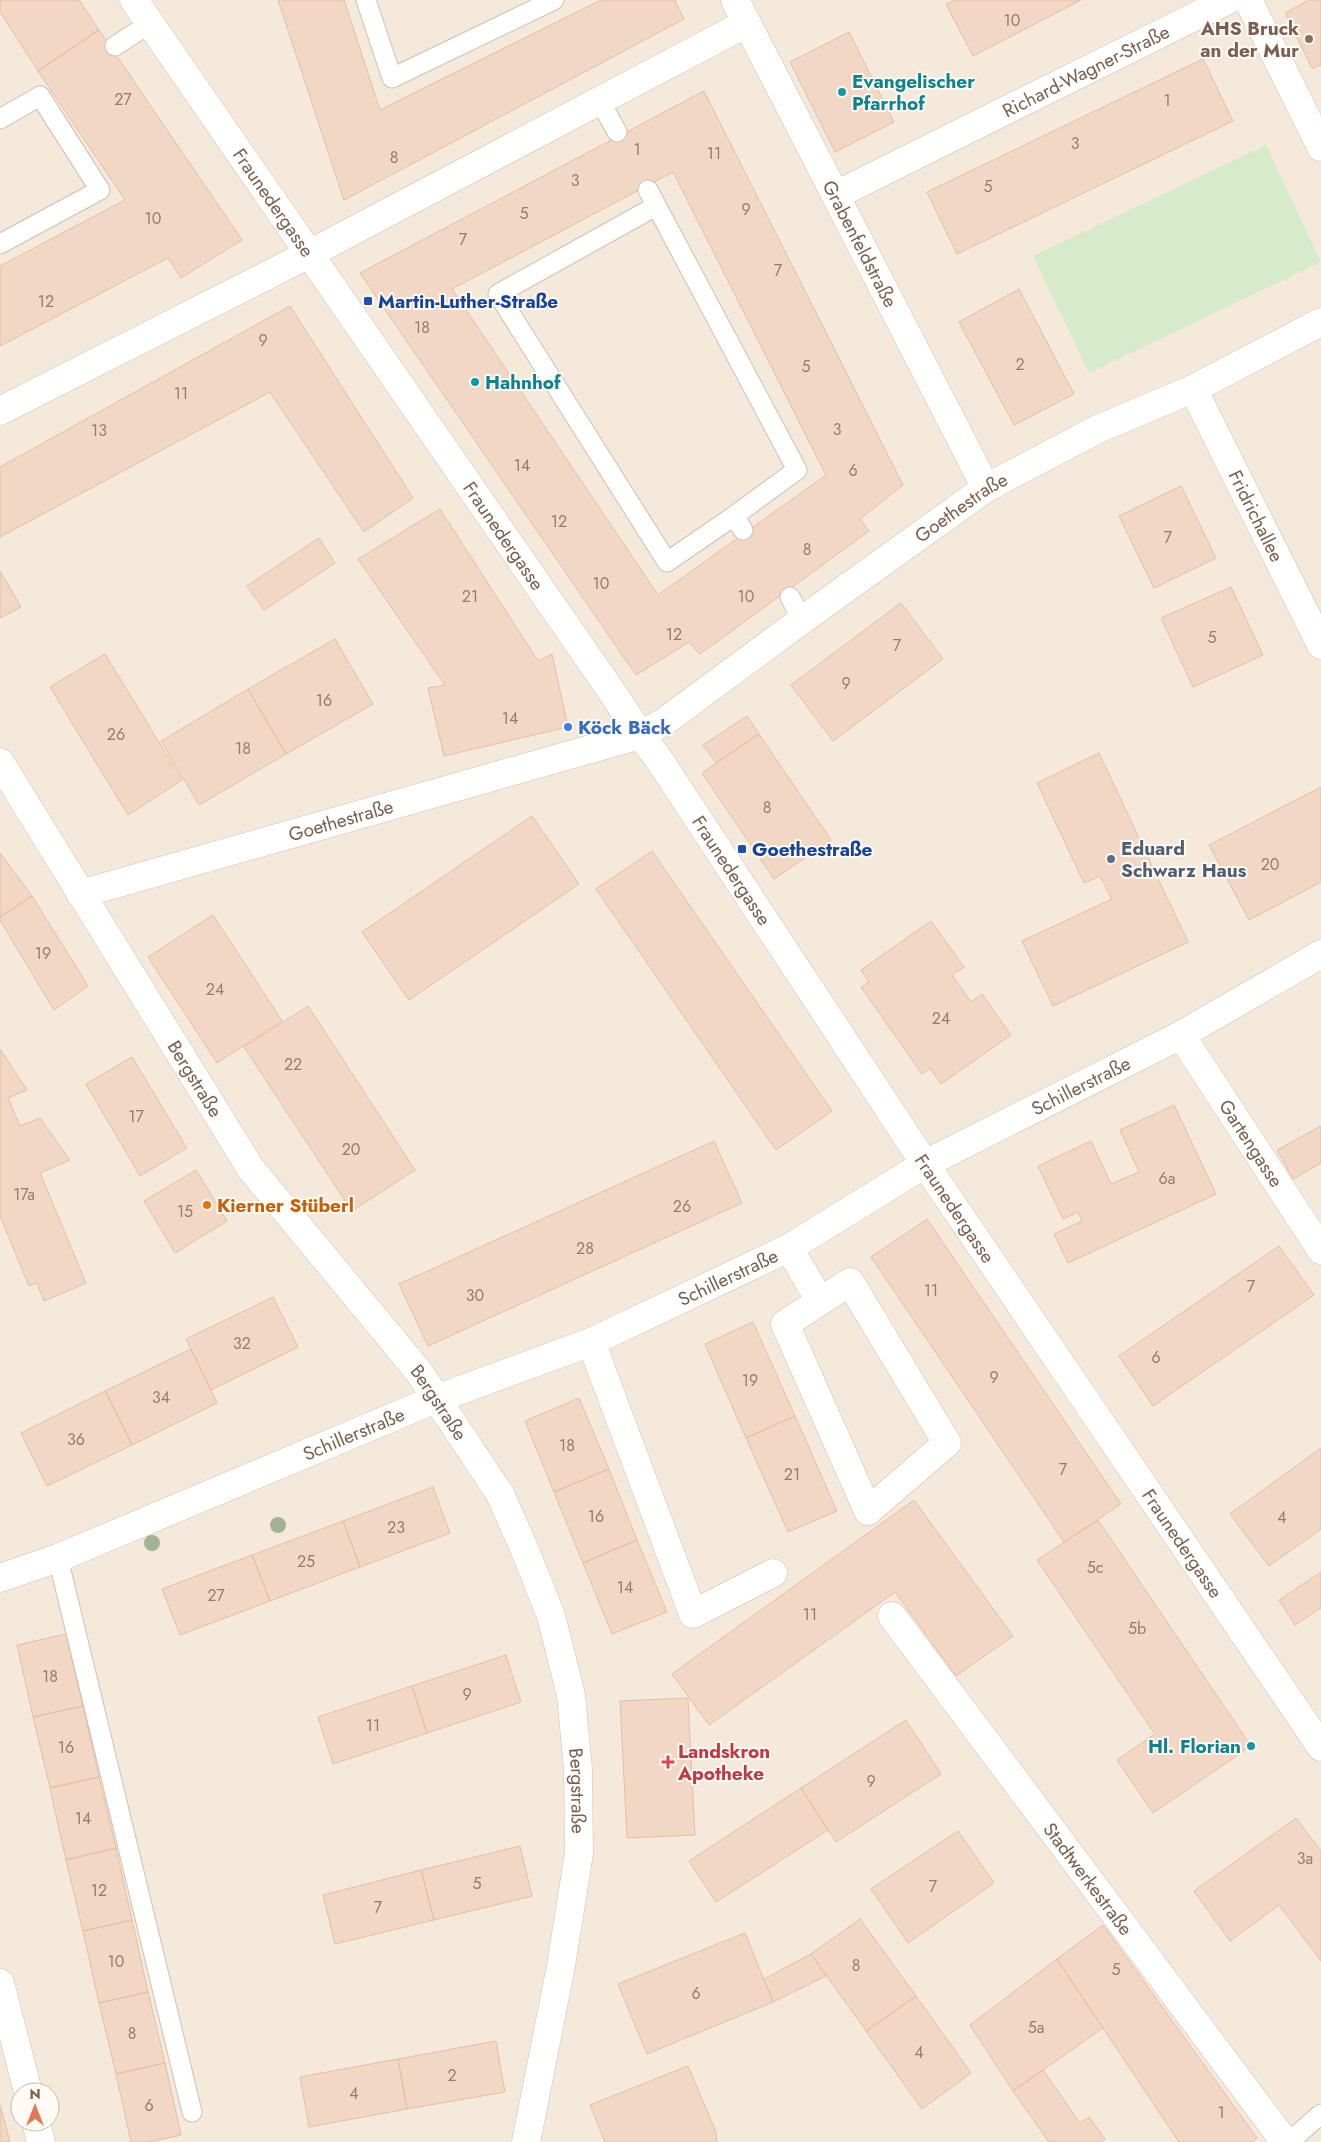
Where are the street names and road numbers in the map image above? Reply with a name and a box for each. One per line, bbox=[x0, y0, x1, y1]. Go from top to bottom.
street label: Richard-Wagner-Straße bbox=[998, 18, 1174, 124]
street label: Fraunedergasse bbox=[226, 143, 321, 263]
street label: Grabenfeldstraße bbox=[816, 175, 904, 312]
street label: Goethestraße bbox=[909, 466, 1012, 549]
street label: Fridrichallee bbox=[1222, 466, 1290, 567]
street label: Fraunedergasse bbox=[456, 476, 551, 596]
street label: Goethestraße bbox=[285, 793, 397, 848]
street label: Fraunedergasse bbox=[685, 810, 778, 931]
street label: Bergstraße bbox=[161, 1035, 229, 1123]
street label: Schillerstraße bbox=[1027, 1050, 1135, 1122]
street label: Gartengasse bbox=[1212, 1094, 1290, 1193]
street label: Fraunedergasse bbox=[908, 1149, 1001, 1269]
street label: Schillerstraße bbox=[673, 1242, 783, 1313]
street label: Bergstraße bbox=[404, 1359, 474, 1446]
street label: Schillerstraße bbox=[299, 1401, 409, 1468]
street label: Fraunedergasse bbox=[1135, 1484, 1229, 1604]
street label: Bergstraße bbox=[562, 1747, 592, 1834]
street label: Stadtwerkestraße bbox=[1037, 1817, 1139, 1941]

